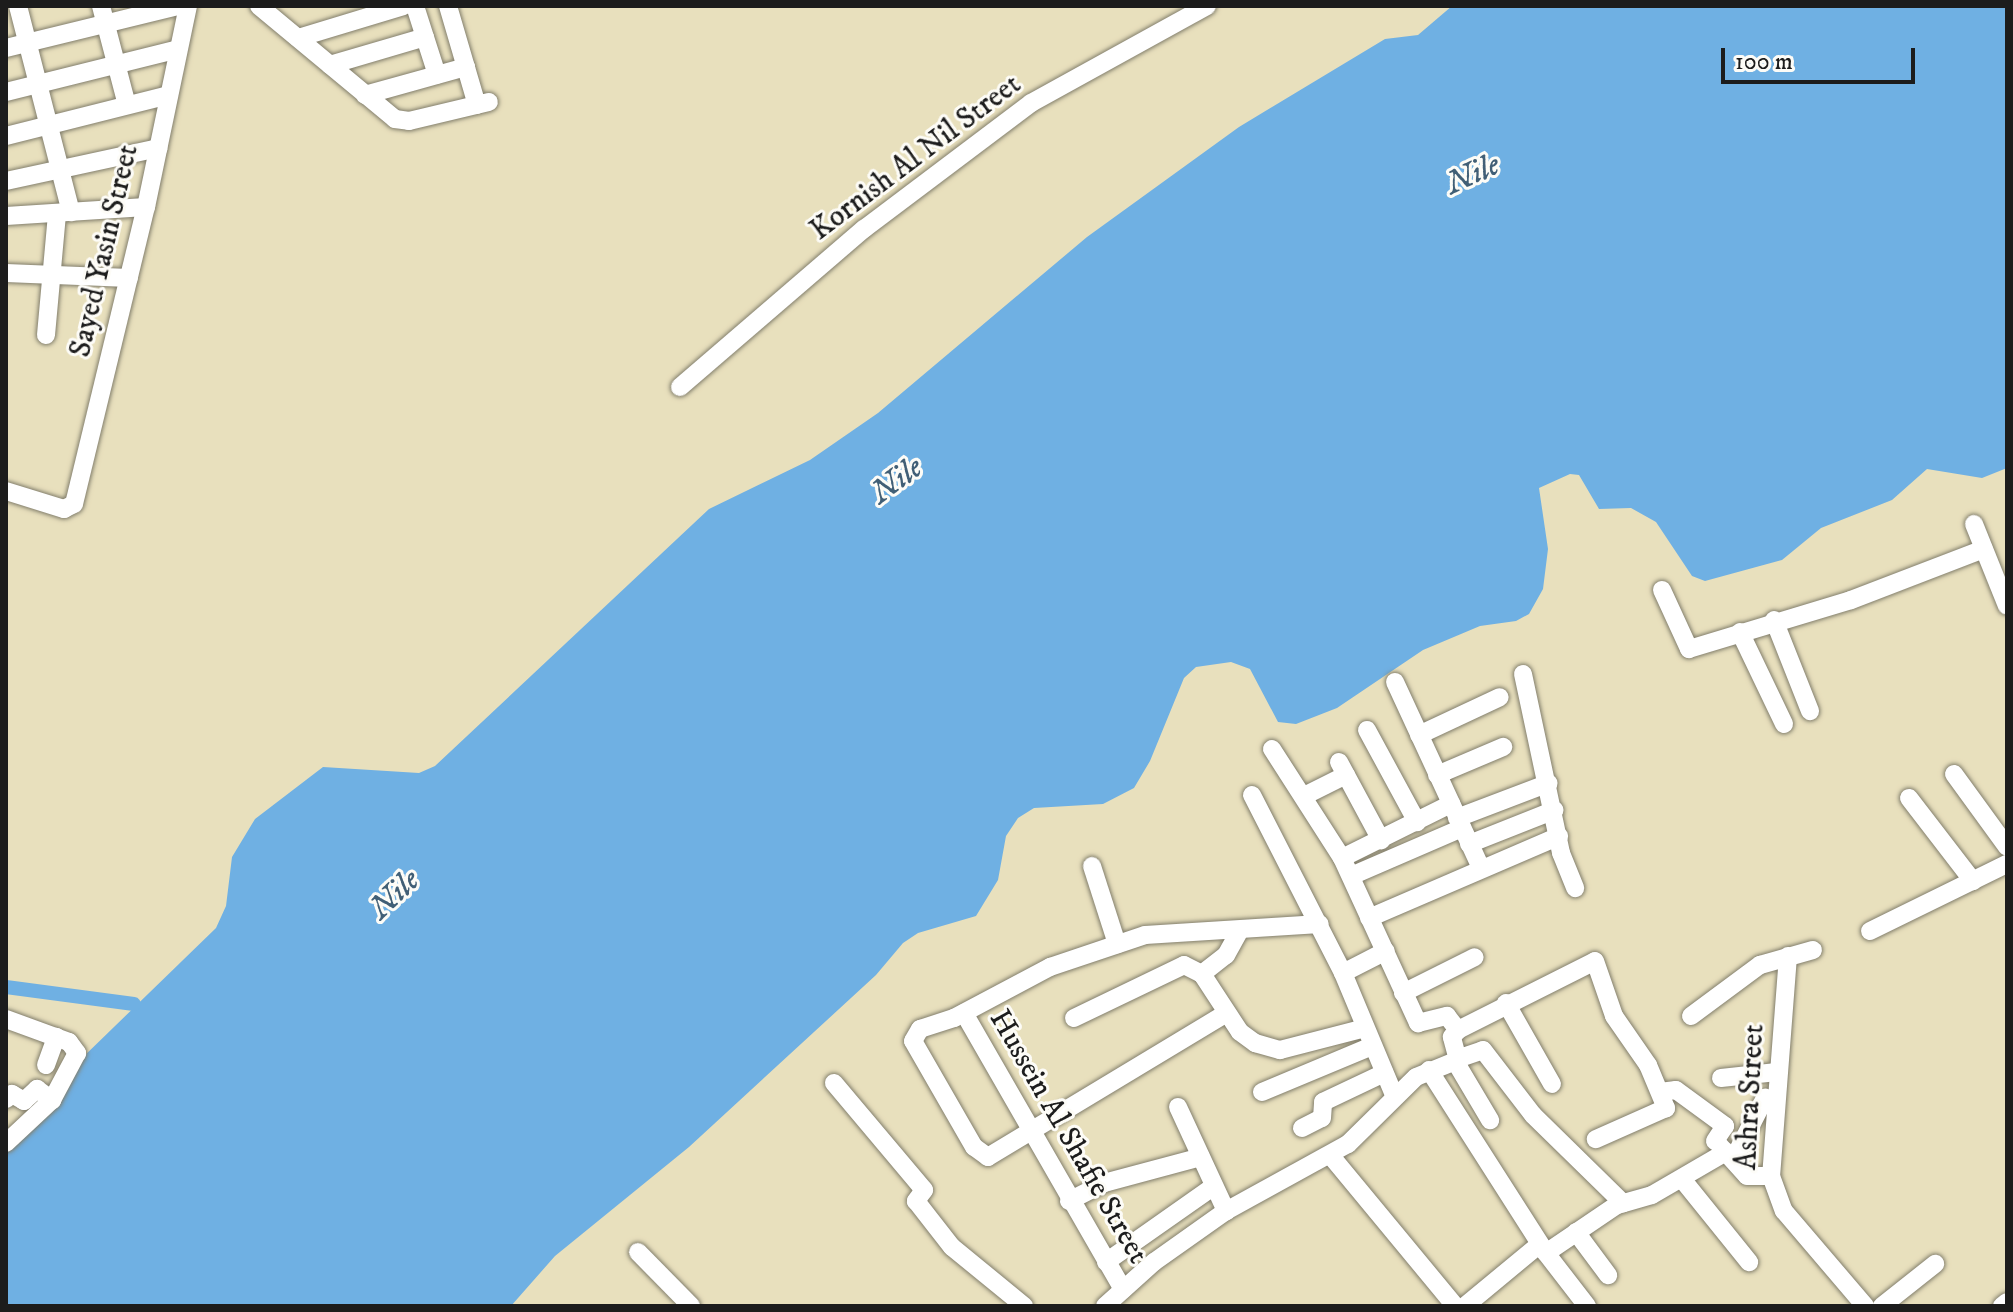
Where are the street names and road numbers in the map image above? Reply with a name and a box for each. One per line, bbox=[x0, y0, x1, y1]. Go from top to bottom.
street label: Kornish Al Nil Street bbox=[804, 67, 1028, 249]
street label: Sayed Yasin Street bbox=[63, 141, 147, 361]
street label: Hussein Al Shafie Street bbox=[981, 1004, 1155, 1270]
street label: Ashra Street bbox=[1729, 1023, 1773, 1171]

